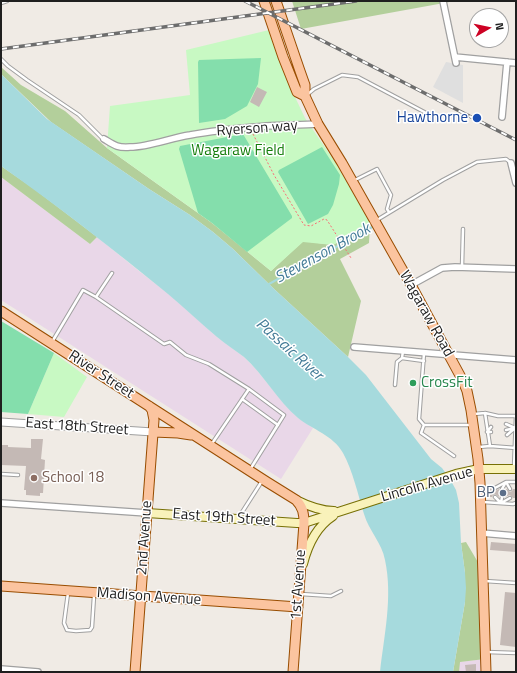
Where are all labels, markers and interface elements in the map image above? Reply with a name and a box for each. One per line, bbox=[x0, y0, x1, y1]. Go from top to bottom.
north arrow bbox=[469, 8, 509, 48]
text: N bbox=[491, 21, 508, 31]
place label: Hawthorne bbox=[397, 109, 468, 127]
marker: Hawthorne bbox=[471, 112, 483, 124]
street label: Ryerson way bbox=[216, 117, 298, 141]
park label: Wagaraw Field bbox=[191, 142, 285, 160]
water label: Stevenson Brook bbox=[272, 220, 374, 288]
street label: Wagaraw Road bbox=[395, 268, 457, 360]
water label: Passaic River bbox=[252, 315, 326, 385]
street label: River Street bbox=[65, 347, 137, 403]
place label: CrossFit bbox=[421, 374, 472, 392]
marker: CrossFit bbox=[408, 378, 418, 388]
street label: East 18th Street bbox=[25, 414, 129, 440]
street label: Lincoln Avenue bbox=[379, 463, 475, 507]
place label: School 18 bbox=[42, 469, 104, 487]
marker: School 18 bbox=[29, 473, 39, 483]
place label: BP bbox=[477, 484, 495, 502]
marker: BP bbox=[498, 488, 508, 498]
street label: 2nd Avenue bbox=[133, 500, 157, 576]
street label: East 19th Street bbox=[172, 505, 276, 531]
street label: 1st Avenue bbox=[288, 549, 310, 621]
street label: Madison Avenue bbox=[96, 584, 202, 610]

